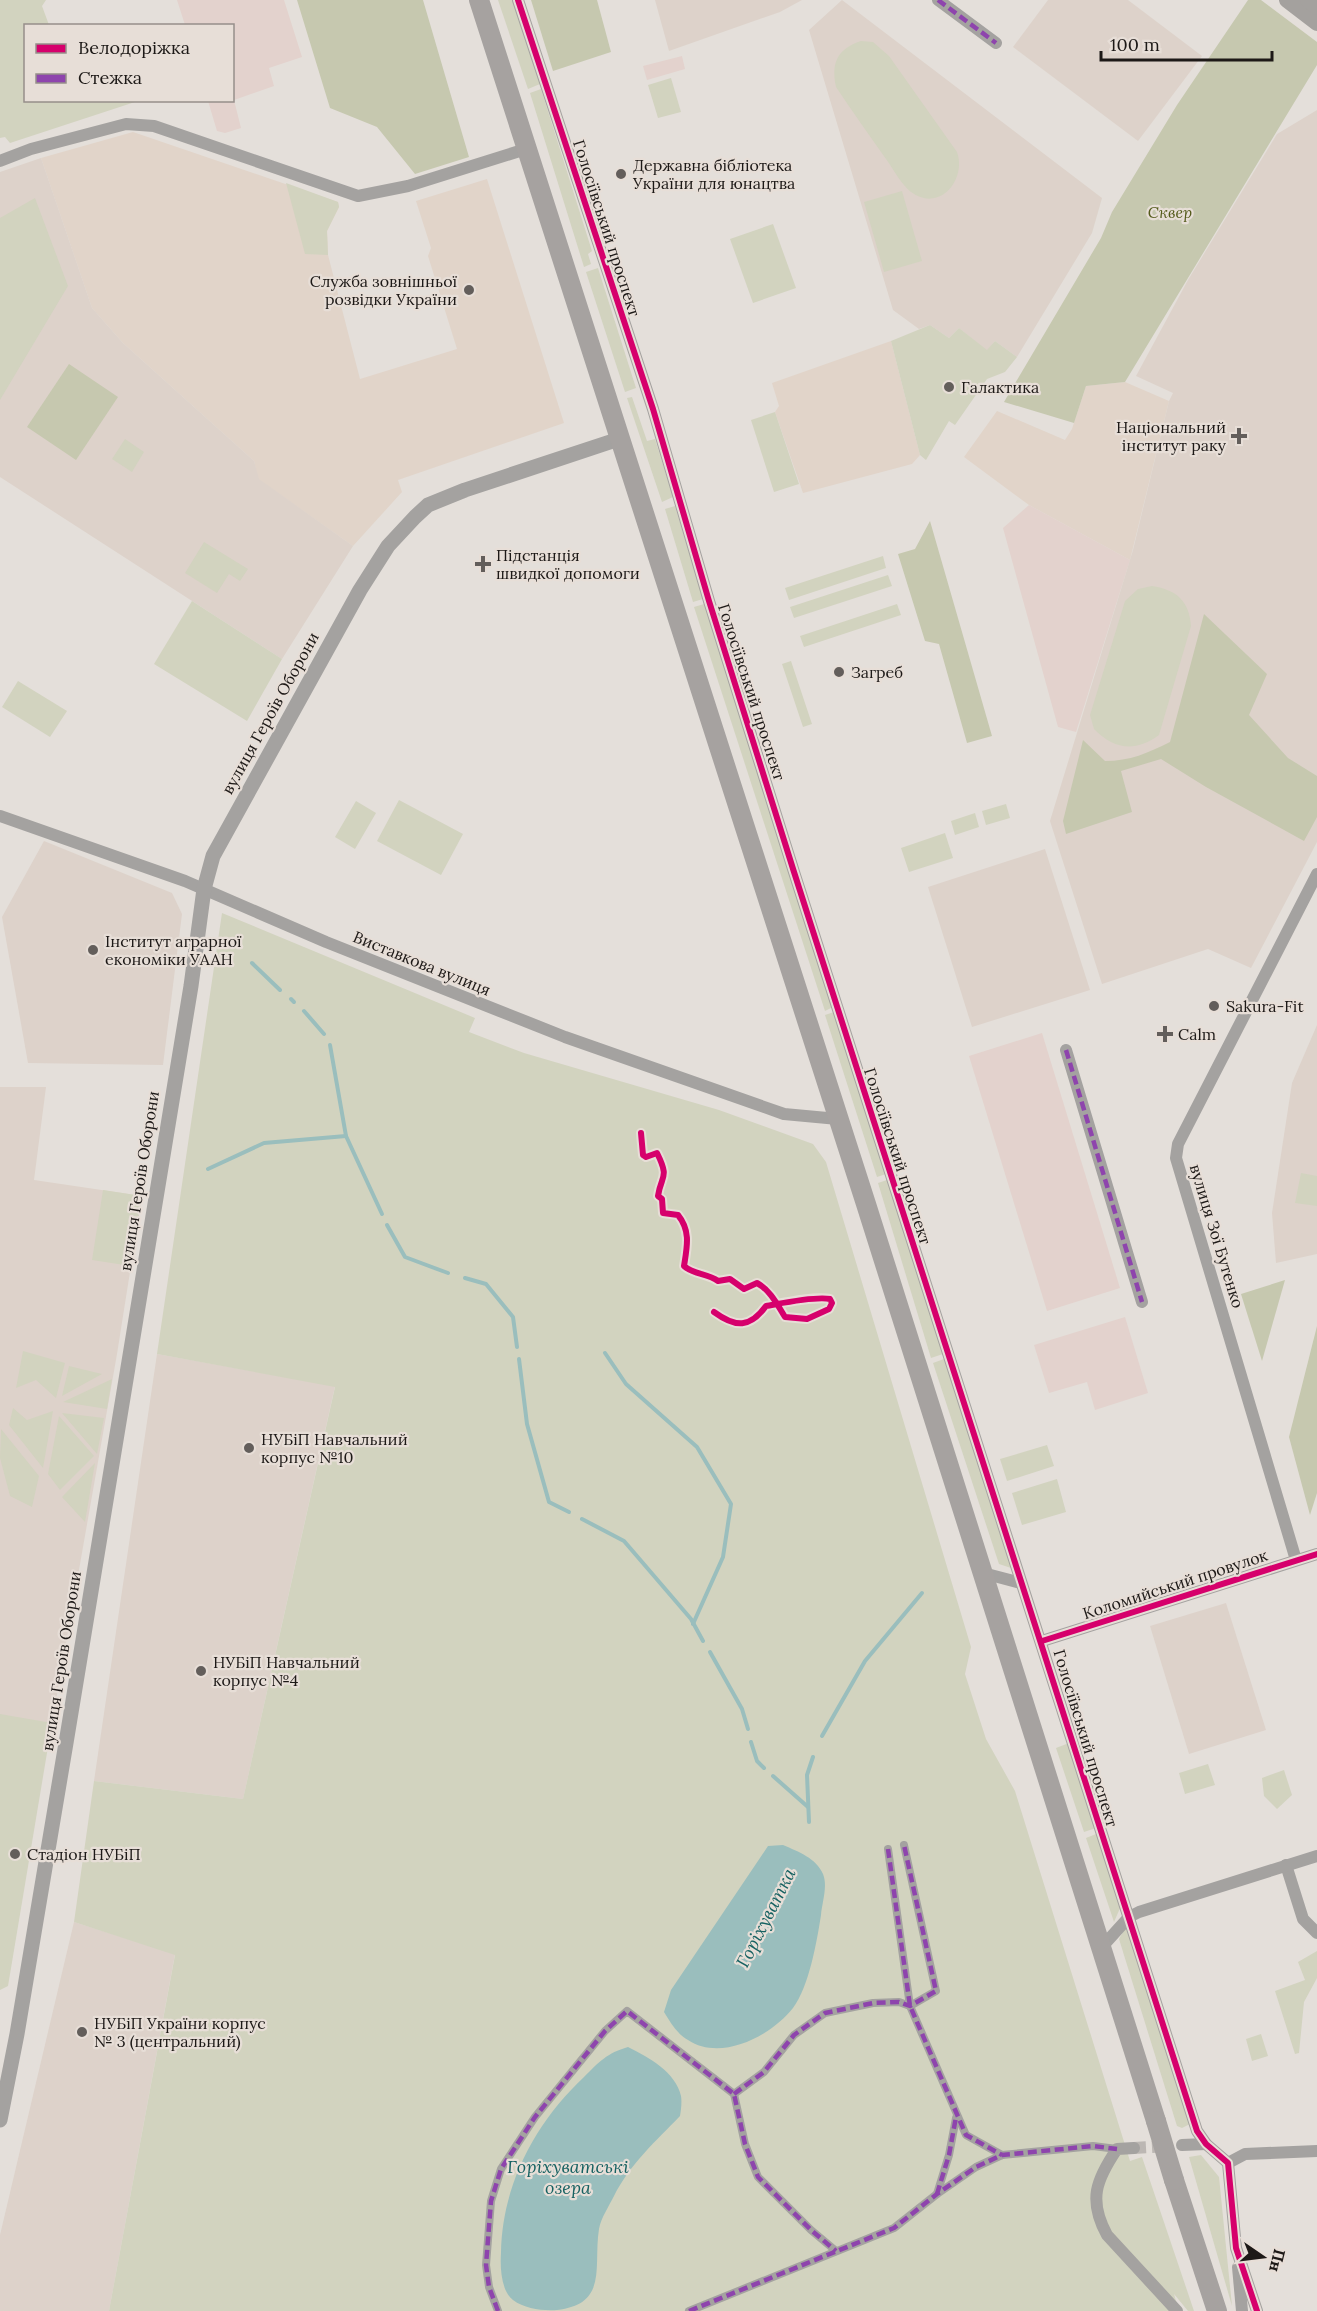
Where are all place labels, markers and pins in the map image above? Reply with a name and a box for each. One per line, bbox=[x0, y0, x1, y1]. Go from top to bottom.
place label: Державна бібліотека України для юнацтва bbox=[632, 155, 795, 193]
marker: Державна бібліотека України для юнацтва bbox=[614, 167, 628, 181]
place label: Служба зовнішньої розвідки України bbox=[310, 271, 458, 309]
marker: Служба зовнішньої розвідки України bbox=[462, 283, 476, 297]
place label: Галактика bbox=[961, 377, 1039, 397]
marker: Галактика bbox=[942, 380, 956, 394]
place label: Національний інститут раку bbox=[1116, 417, 1227, 455]
marker: Національний інститут раку bbox=[1230, 427, 1248, 445]
place label: Підстанція швидкої допомоги bbox=[496, 545, 640, 583]
marker: Підстанція швидкої допомоги bbox=[474, 555, 492, 573]
place label: Загреб bbox=[851, 662, 903, 682]
marker: Загреб bbox=[832, 665, 846, 679]
place label: Інститут аграрної економіки УААН bbox=[105, 931, 242, 969]
marker: Інститут аграрної економіки УААН bbox=[86, 943, 100, 957]
place label: Sakura-Fit bbox=[1226, 996, 1305, 1016]
marker: Sakura-Fit bbox=[1207, 999, 1221, 1013]
place label: Calm bbox=[1178, 1024, 1216, 1044]
marker: Calm bbox=[1156, 1025, 1174, 1043]
place label: НУБіП Навчальний корпус №10 bbox=[261, 1429, 408, 1467]
marker: НУБіП Навчальний корпус №10 bbox=[242, 1441, 256, 1455]
place label: НУБіП Навчальний корпус №4 bbox=[213, 1652, 360, 1690]
marker: НУБіП Навчальний корпус №4 bbox=[194, 1664, 208, 1678]
place label: Стадіон НУБіП bbox=[27, 1844, 141, 1864]
marker: Стадіон НУБіП bbox=[8, 1847, 22, 1861]
place label: НУБіП України корпус № 3 (центральний) bbox=[94, 2013, 266, 2052]
marker: НУБіП України корпус № 3 (центральний) bbox=[75, 2025, 89, 2039]

